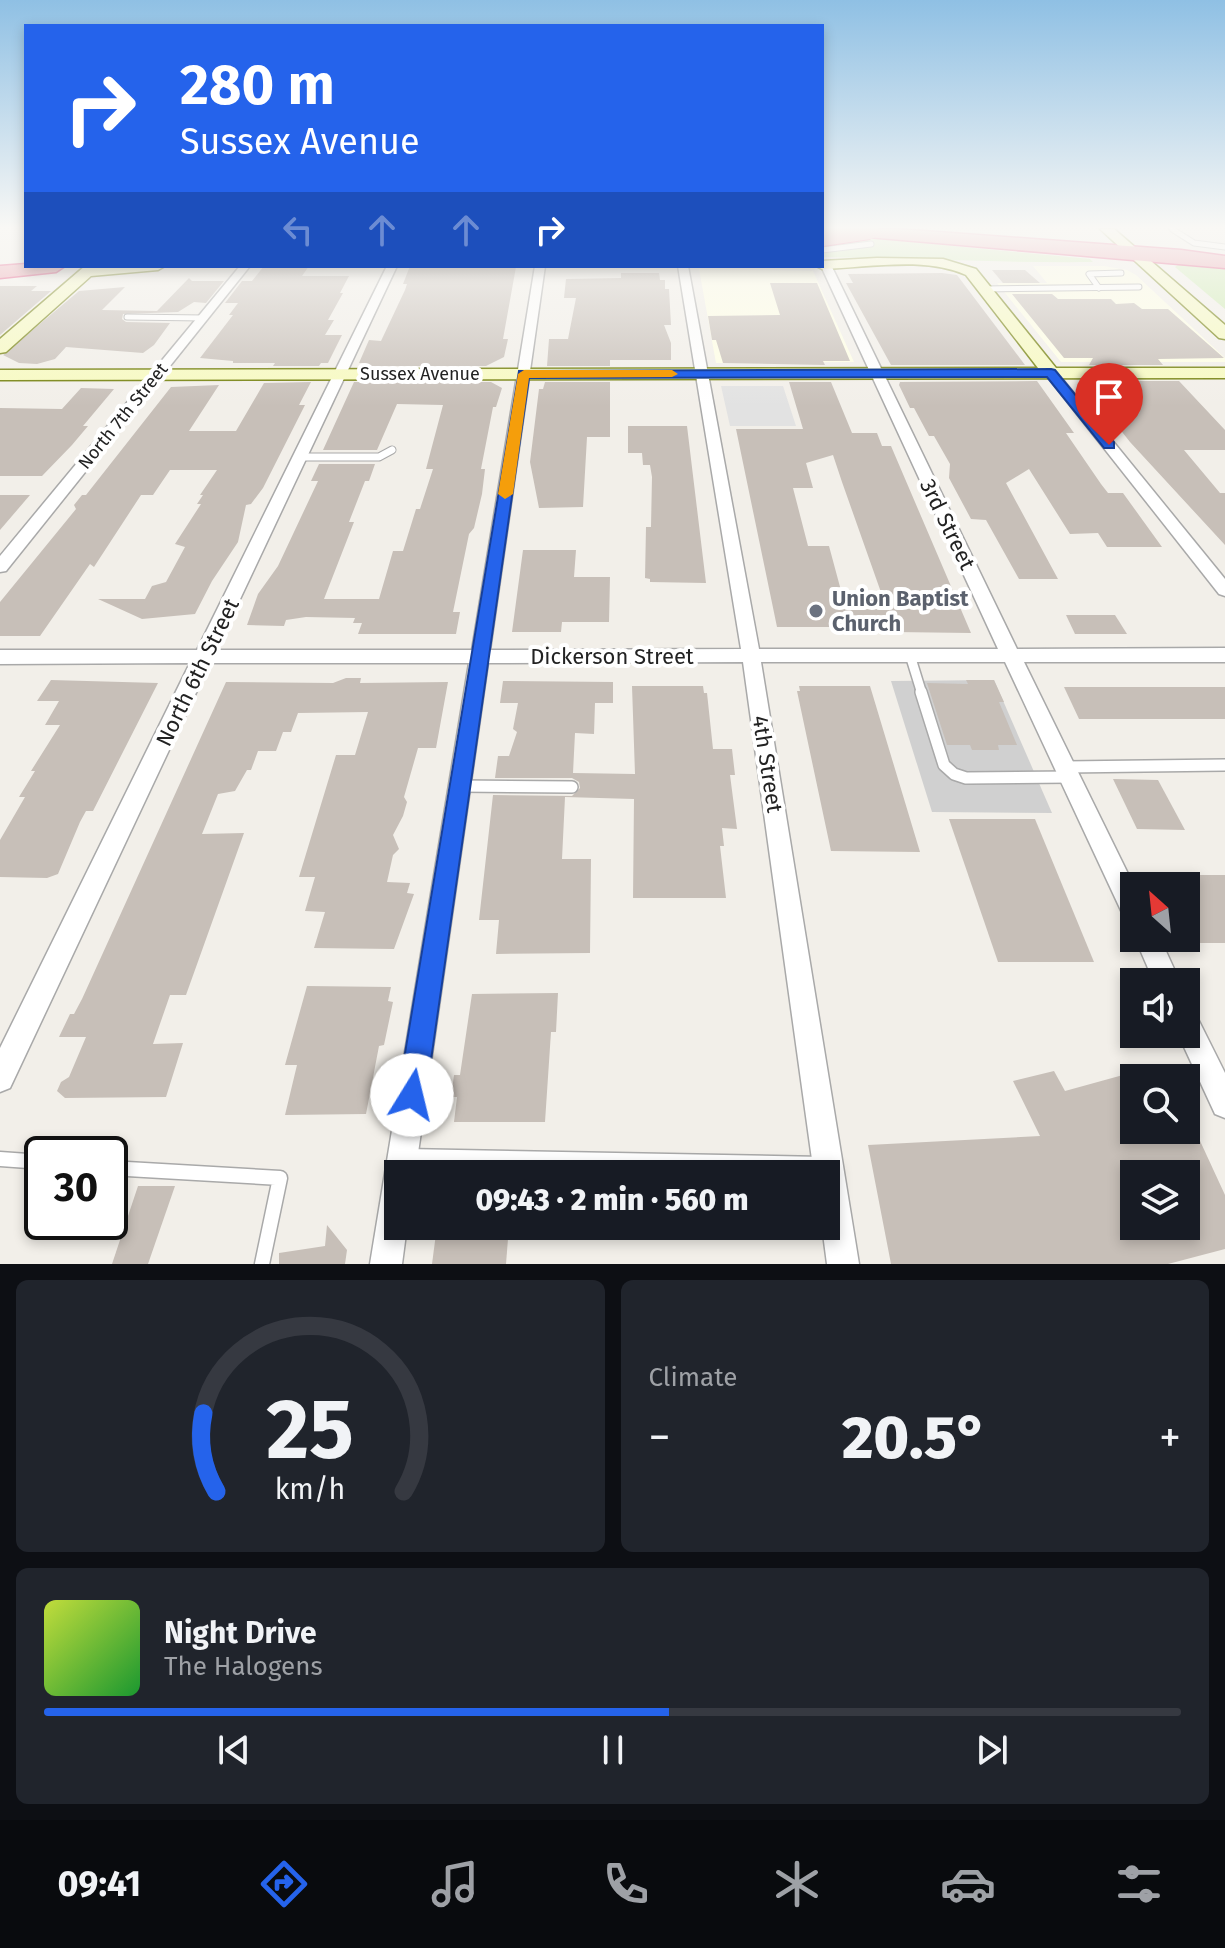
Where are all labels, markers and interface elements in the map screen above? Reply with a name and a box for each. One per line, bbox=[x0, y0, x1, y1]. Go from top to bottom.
text: 280 m bbox=[180, 52, 335, 119]
icon: right bbox=[48, 56, 152, 160]
text: Sussex Avenue bbox=[180, 120, 420, 164]
icon: left bbox=[276, 208, 320, 252]
icon: ahead bbox=[360, 208, 404, 252]
icon: ahead bbox=[444, 208, 488, 252]
icon: right bbox=[528, 208, 572, 252]
street label: North 7th Street bbox=[73, 358, 173, 474]
street label: Sussex Avenue bbox=[360, 363, 480, 385]
pin bbox=[1075, 363, 1143, 445]
icon: arrive bbox=[1087, 375, 1131, 419]
street label: 3rd Street bbox=[914, 474, 981, 574]
place label: Union Baptist Church bbox=[832, 585, 969, 637]
street label: North 6th Street bbox=[150, 594, 245, 751]
marker: Union Baptist Church bbox=[807, 602, 825, 620]
street label: Dickerson Street bbox=[530, 643, 694, 670]
street label: 4th Street bbox=[747, 714, 789, 815]
north arrow bbox=[1120, 872, 1200, 952]
map controls bbox=[1120, 872, 1200, 1240]
button: sound bbox=[1120, 968, 1200, 1048]
position arrow bbox=[370, 1053, 454, 1137]
button: search bbox=[1120, 1064, 1200, 1144]
speed limit sign: 30 bbox=[24, 1136, 128, 1240]
button: layers bbox=[1120, 1160, 1200, 1240]
text: 09:43 · 2 min · 560 m bbox=[476, 1182, 748, 1218]
text: Climate bbox=[649, 1362, 737, 1393]
text: 25 bbox=[266, 1380, 354, 1480]
text: 20.5° bbox=[842, 1402, 987, 1474]
text: − bbox=[649, 1411, 671, 1464]
text: + bbox=[1159, 1411, 1181, 1464]
text: km/h bbox=[275, 1472, 346, 1507]
text: Night Drive bbox=[164, 1615, 317, 1651]
text: The Halogens bbox=[164, 1651, 323, 1682]
icon: previous bbox=[212, 1728, 256, 1772]
icon: pause bbox=[591, 1728, 635, 1772]
icon: next bbox=[970, 1728, 1014, 1772]
icon: directions bbox=[256, 1856, 312, 1912]
icon: music bbox=[427, 1856, 483, 1912]
icon: phone bbox=[598, 1856, 654, 1912]
icon: climate bbox=[769, 1856, 825, 1912]
icon: car bbox=[940, 1856, 996, 1912]
icon: filters bbox=[1111, 1856, 1167, 1912]
text: 09:41 bbox=[58, 1862, 141, 1906]

